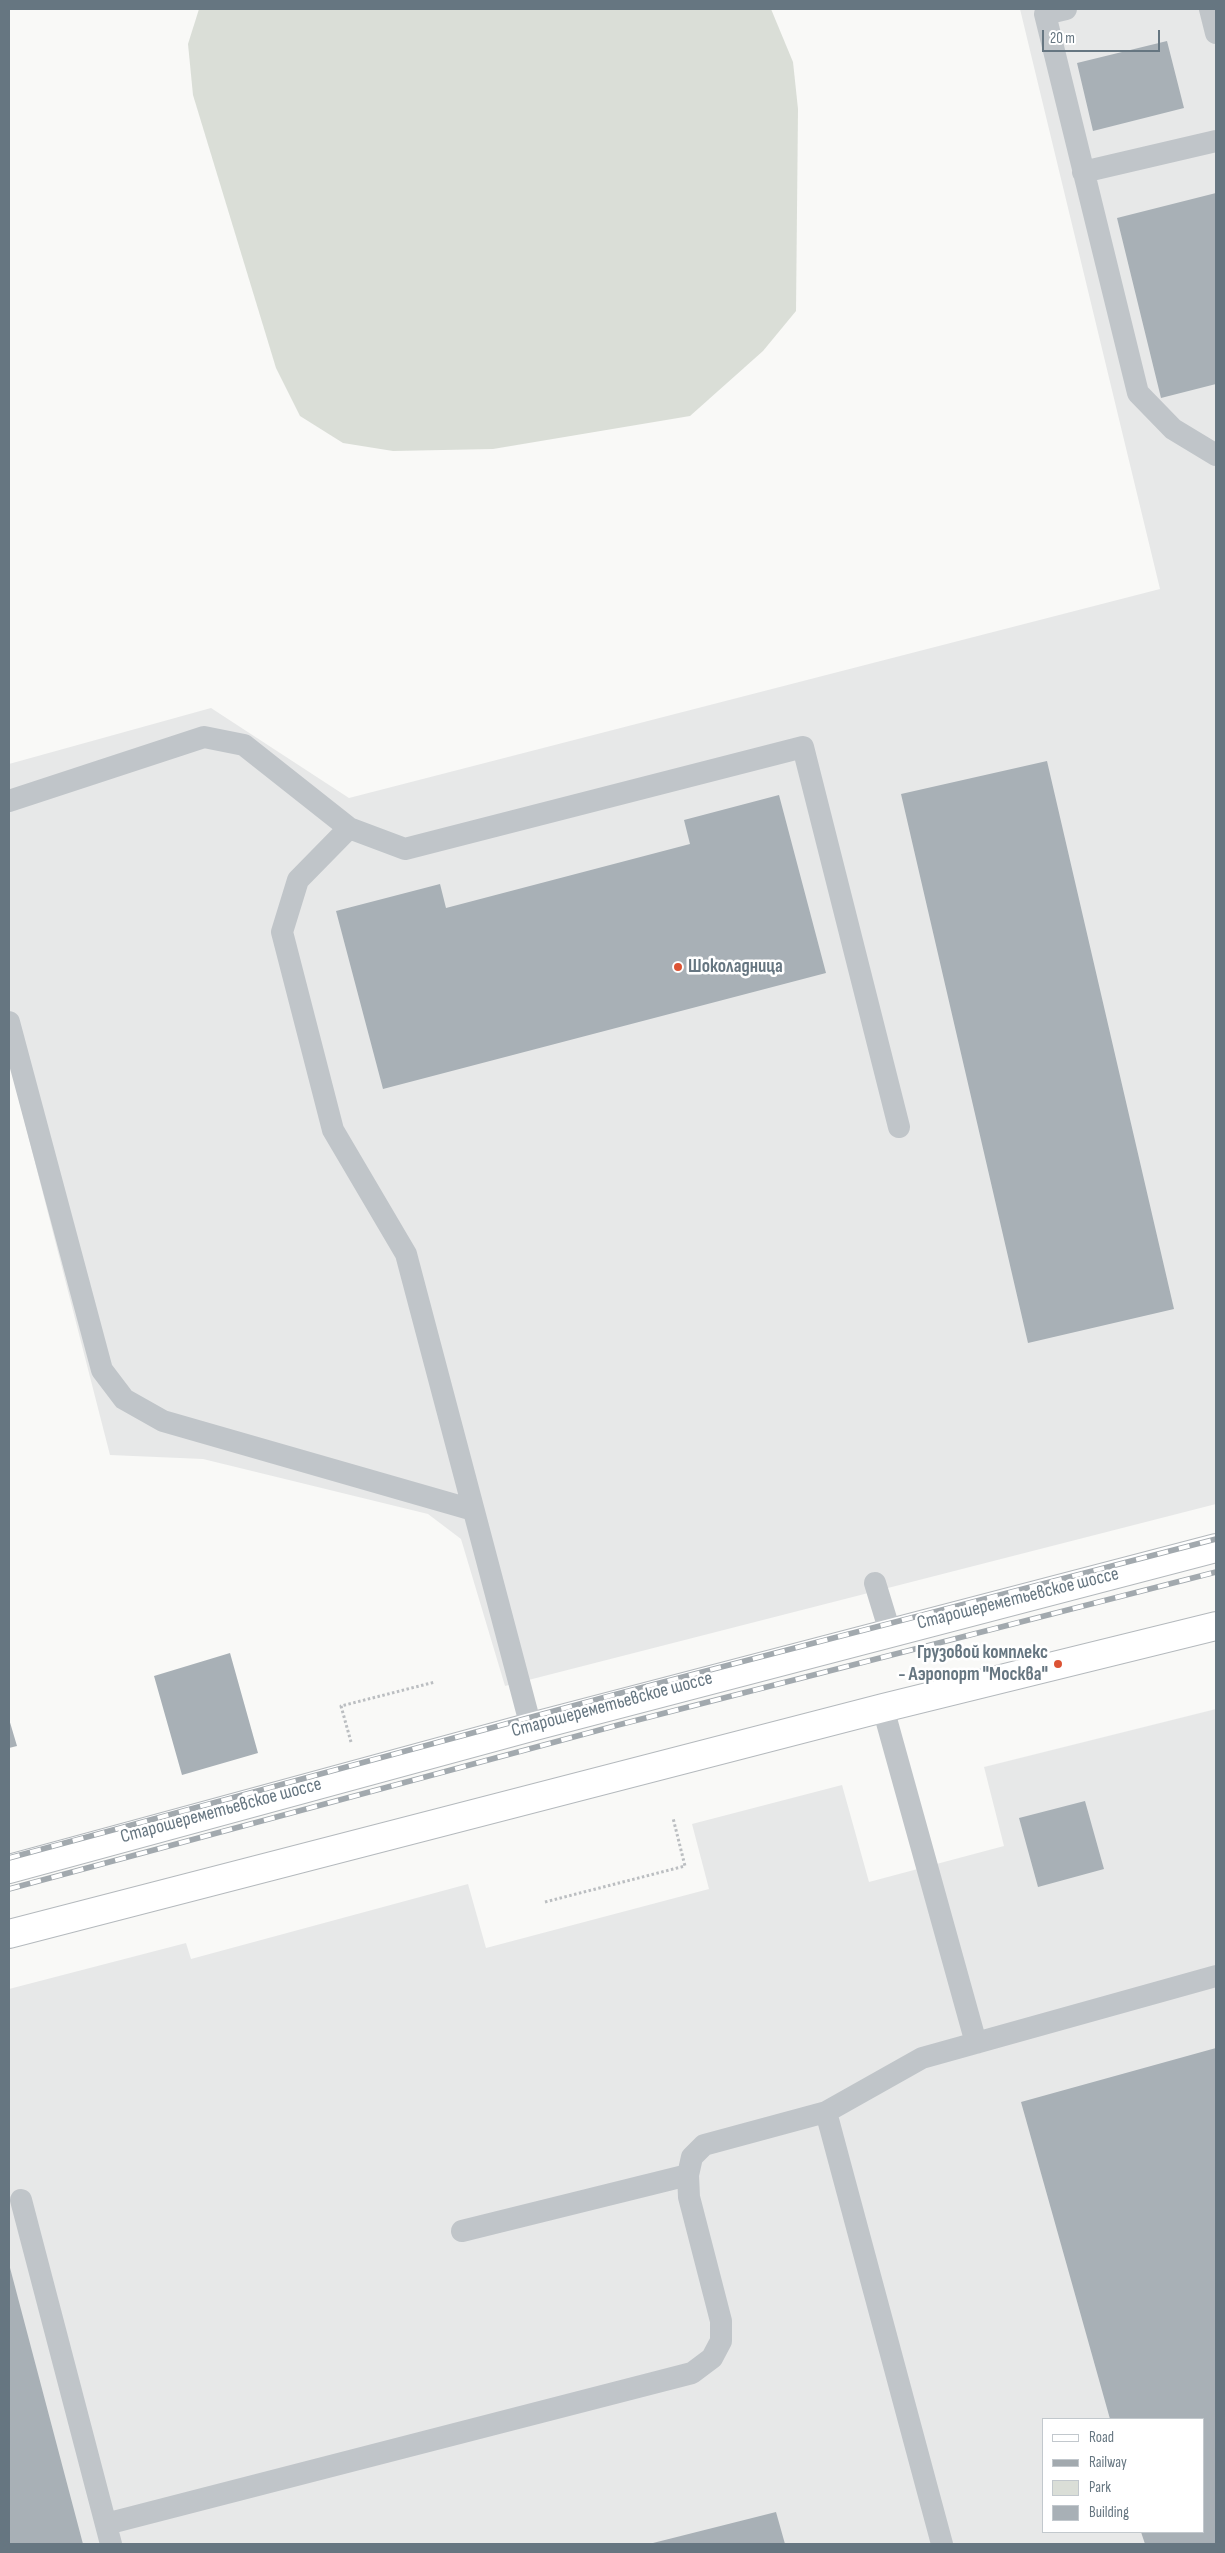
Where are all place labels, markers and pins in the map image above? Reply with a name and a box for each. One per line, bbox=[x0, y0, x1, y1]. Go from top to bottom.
place label: Шоколадница bbox=[688, 956, 783, 978]
marker: Шоколадница bbox=[672, 961, 684, 973]
place label: Грузовой комплекс - Аэропорт "Москва" bbox=[898, 1642, 1048, 1686]
marker: Грузовой комплекс - Аэропорт "Москва" bbox=[1052, 1658, 1064, 1670]

